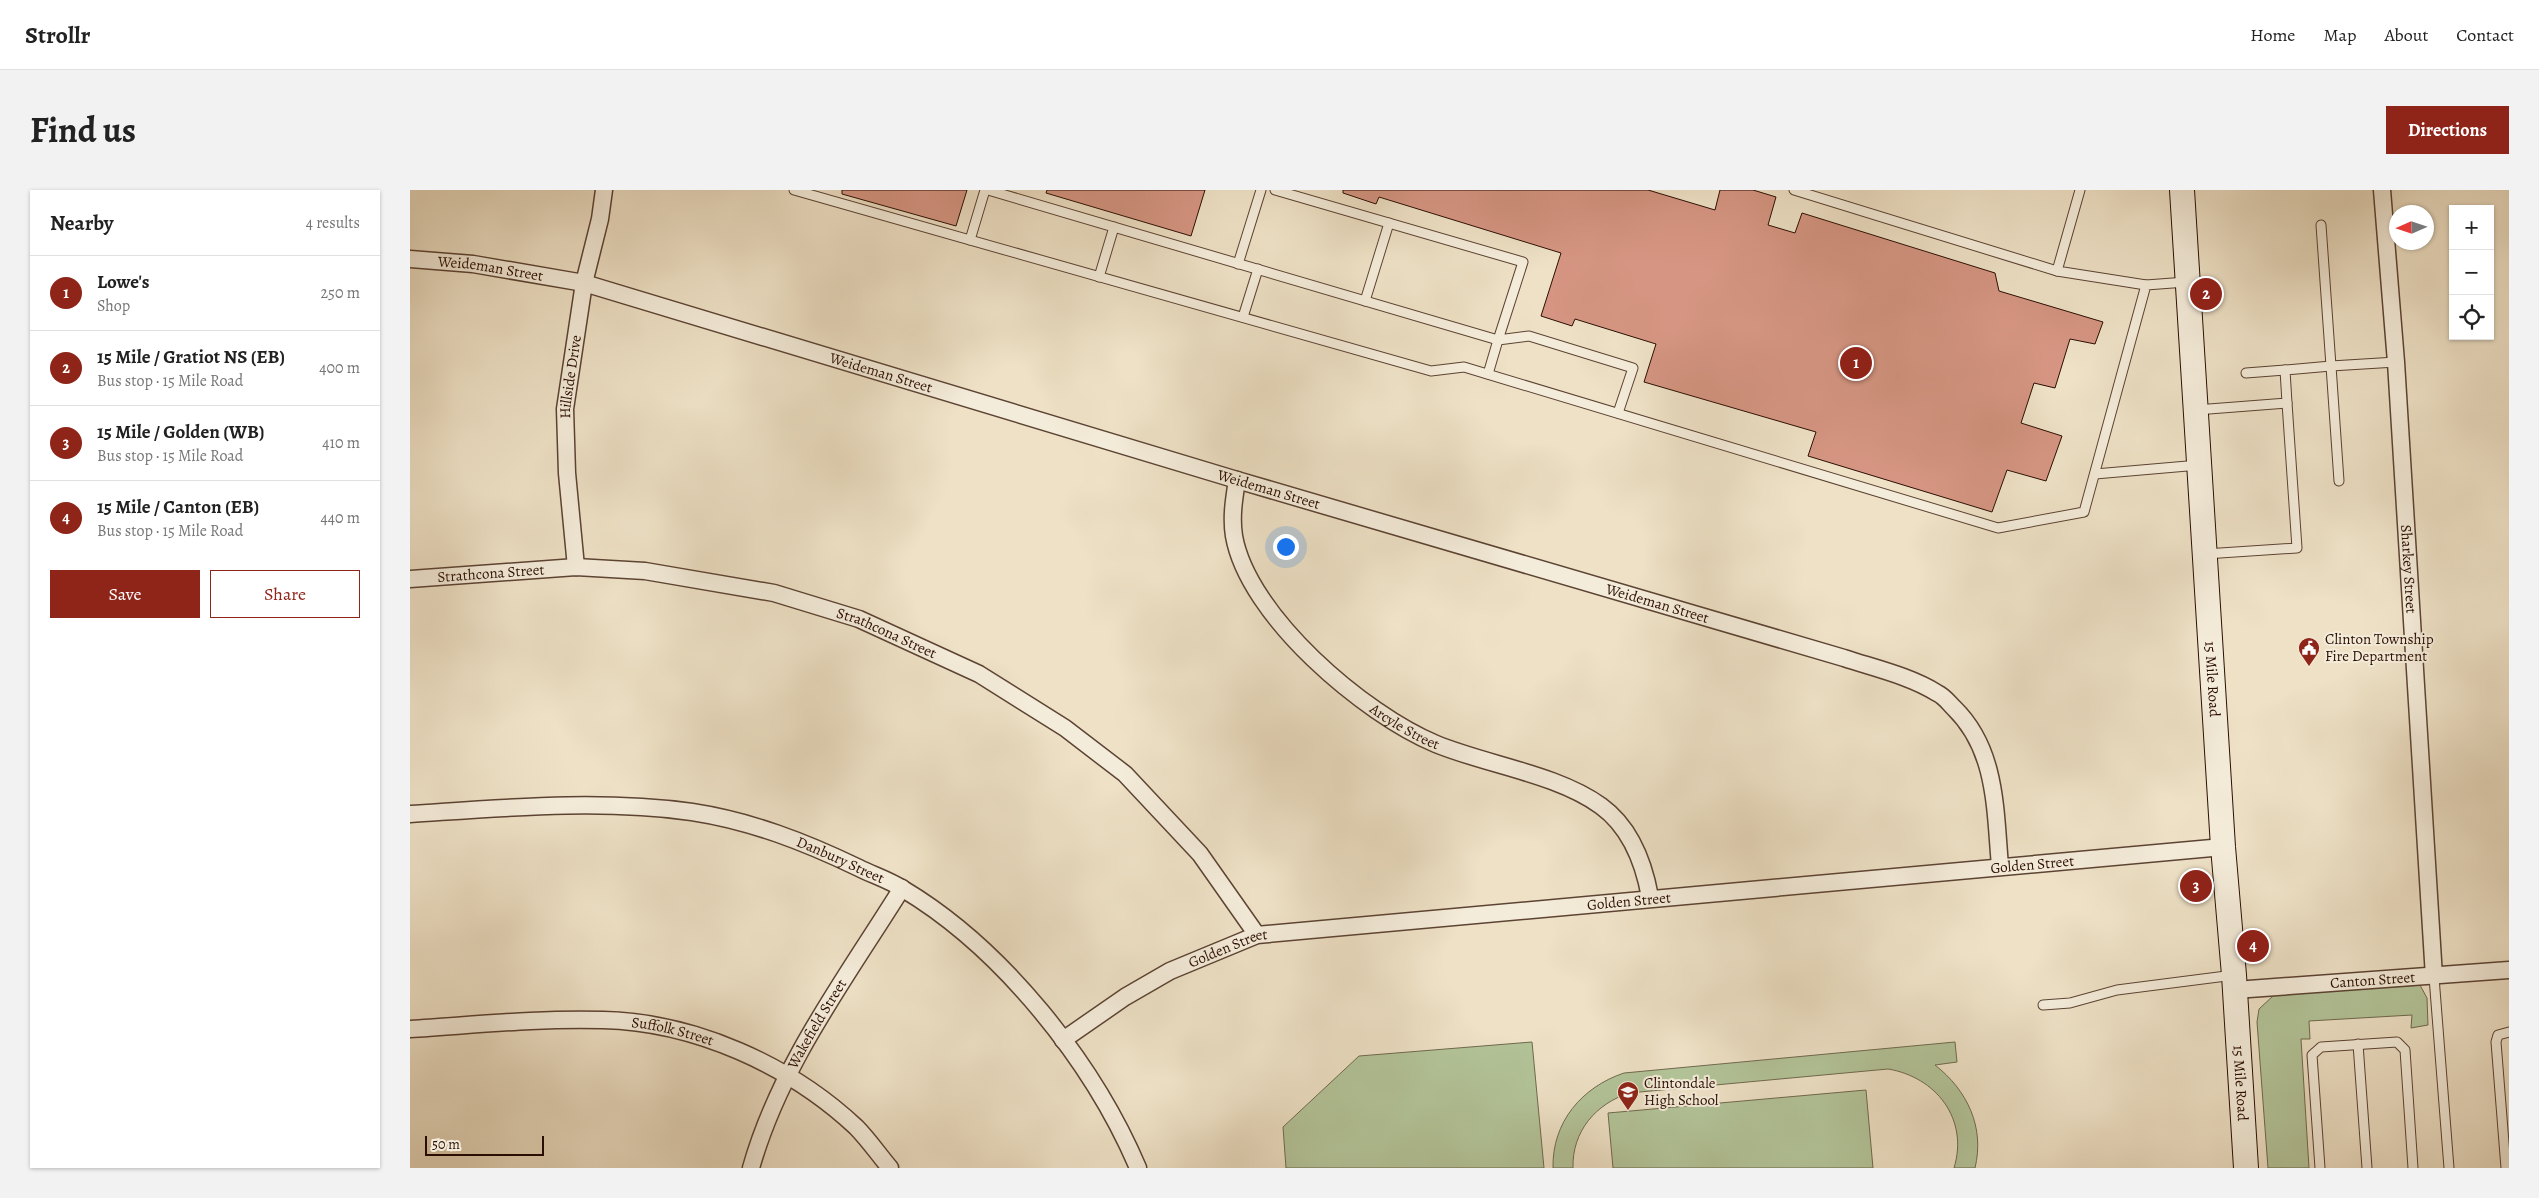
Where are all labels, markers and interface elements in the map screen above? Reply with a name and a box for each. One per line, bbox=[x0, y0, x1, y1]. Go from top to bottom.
text: Strollr bbox=[25, 19, 90, 51]
text: Home bbox=[2250, 23, 2295, 47]
text: Map bbox=[2323, 23, 2356, 47]
text: About bbox=[2384, 23, 2428, 47]
text: Contact bbox=[2456, 23, 2514, 47]
text: Find us bbox=[30, 106, 136, 154]
button: Directions bbox=[2386, 106, 2509, 154]
north arrow bbox=[2389, 205, 2434, 250]
map controls bbox=[2449, 205, 2494, 340]
button: + bbox=[2449, 205, 2494, 250]
text: Nearby bbox=[50, 209, 113, 237]
text: 4 results bbox=[306, 212, 360, 234]
button: − bbox=[2449, 250, 2494, 295]
street label: Weideman Street bbox=[436, 251, 545, 286]
text: Lowe's bbox=[97, 269, 150, 295]
pin: 2 bbox=[2190, 275, 2222, 313]
text: 1 bbox=[63, 282, 69, 304]
text: 250 m bbox=[321, 282, 360, 304]
text: Shop bbox=[97, 295, 130, 317]
button: locate bbox=[2449, 295, 2494, 340]
street label: Hillside Drive bbox=[555, 333, 586, 419]
text: 15 Mile / Gratiot NS (EB) bbox=[97, 344, 285, 370]
pin: 1 bbox=[1840, 344, 1872, 382]
street label: Weideman Street bbox=[826, 347, 935, 398]
text: 2 bbox=[62, 357, 70, 379]
text: 400 m bbox=[319, 357, 360, 379]
text: Bus stop · 15 Mile Road bbox=[97, 370, 243, 392]
text: 15 Mile / Golden (WB) bbox=[97, 419, 264, 445]
text: 3 bbox=[63, 432, 69, 454]
text: 410 m bbox=[322, 432, 360, 454]
text: Bus stop · 15 Mile Road bbox=[97, 445, 243, 467]
street label: Weideman Street bbox=[1214, 464, 1323, 514]
text: 15 Mile / Canton (EB) bbox=[97, 494, 259, 520]
text: 4 bbox=[62, 507, 70, 529]
text: 440 m bbox=[320, 507, 360, 529]
text: Bus stop · 15 Mile Road bbox=[97, 520, 243, 542]
street label: Sharkey Street bbox=[2396, 524, 2422, 614]
your location bbox=[1273, 534, 1299, 560]
street label: Strathcona Street bbox=[437, 559, 545, 587]
button: Save bbox=[50, 570, 200, 618]
button: Share bbox=[210, 570, 360, 618]
street label: Weideman Street bbox=[1603, 578, 1711, 628]
street label: Strathcona Street bbox=[834, 603, 940, 663]
place label: Clinton Township Fire Department bbox=[2325, 629, 2434, 666]
public building icon: Clinton Township Fire Department bbox=[2297, 636, 2321, 667]
street label: 15 Mile Road bbox=[2200, 640, 2225, 719]
street label: Arcyle Street bbox=[1365, 698, 1443, 754]
street label: Danbury Street bbox=[794, 832, 887, 888]
street label: Golden Street bbox=[1990, 851, 2075, 878]
pin: 3 bbox=[2180, 867, 2212, 905]
street label: Golden Street bbox=[1586, 887, 1672, 915]
street label: Golden Street bbox=[1185, 924, 1268, 972]
pin: 4 bbox=[2237, 927, 2269, 965]
street label: Canton Street bbox=[2329, 967, 2416, 993]
street label: Wakefield Street bbox=[782, 975, 851, 1073]
street label: Suffolk Street bbox=[630, 1012, 716, 1050]
street label: 15 Mile Road bbox=[2228, 1044, 2253, 1123]
place label: Clintondale High School bbox=[1644, 1073, 1719, 1110]
school or university icon: Clintondale High School bbox=[1616, 1080, 1640, 1111]
scale bar bbox=[425, 1133, 544, 1156]
text: 50 m bbox=[432, 1135, 460, 1154]

